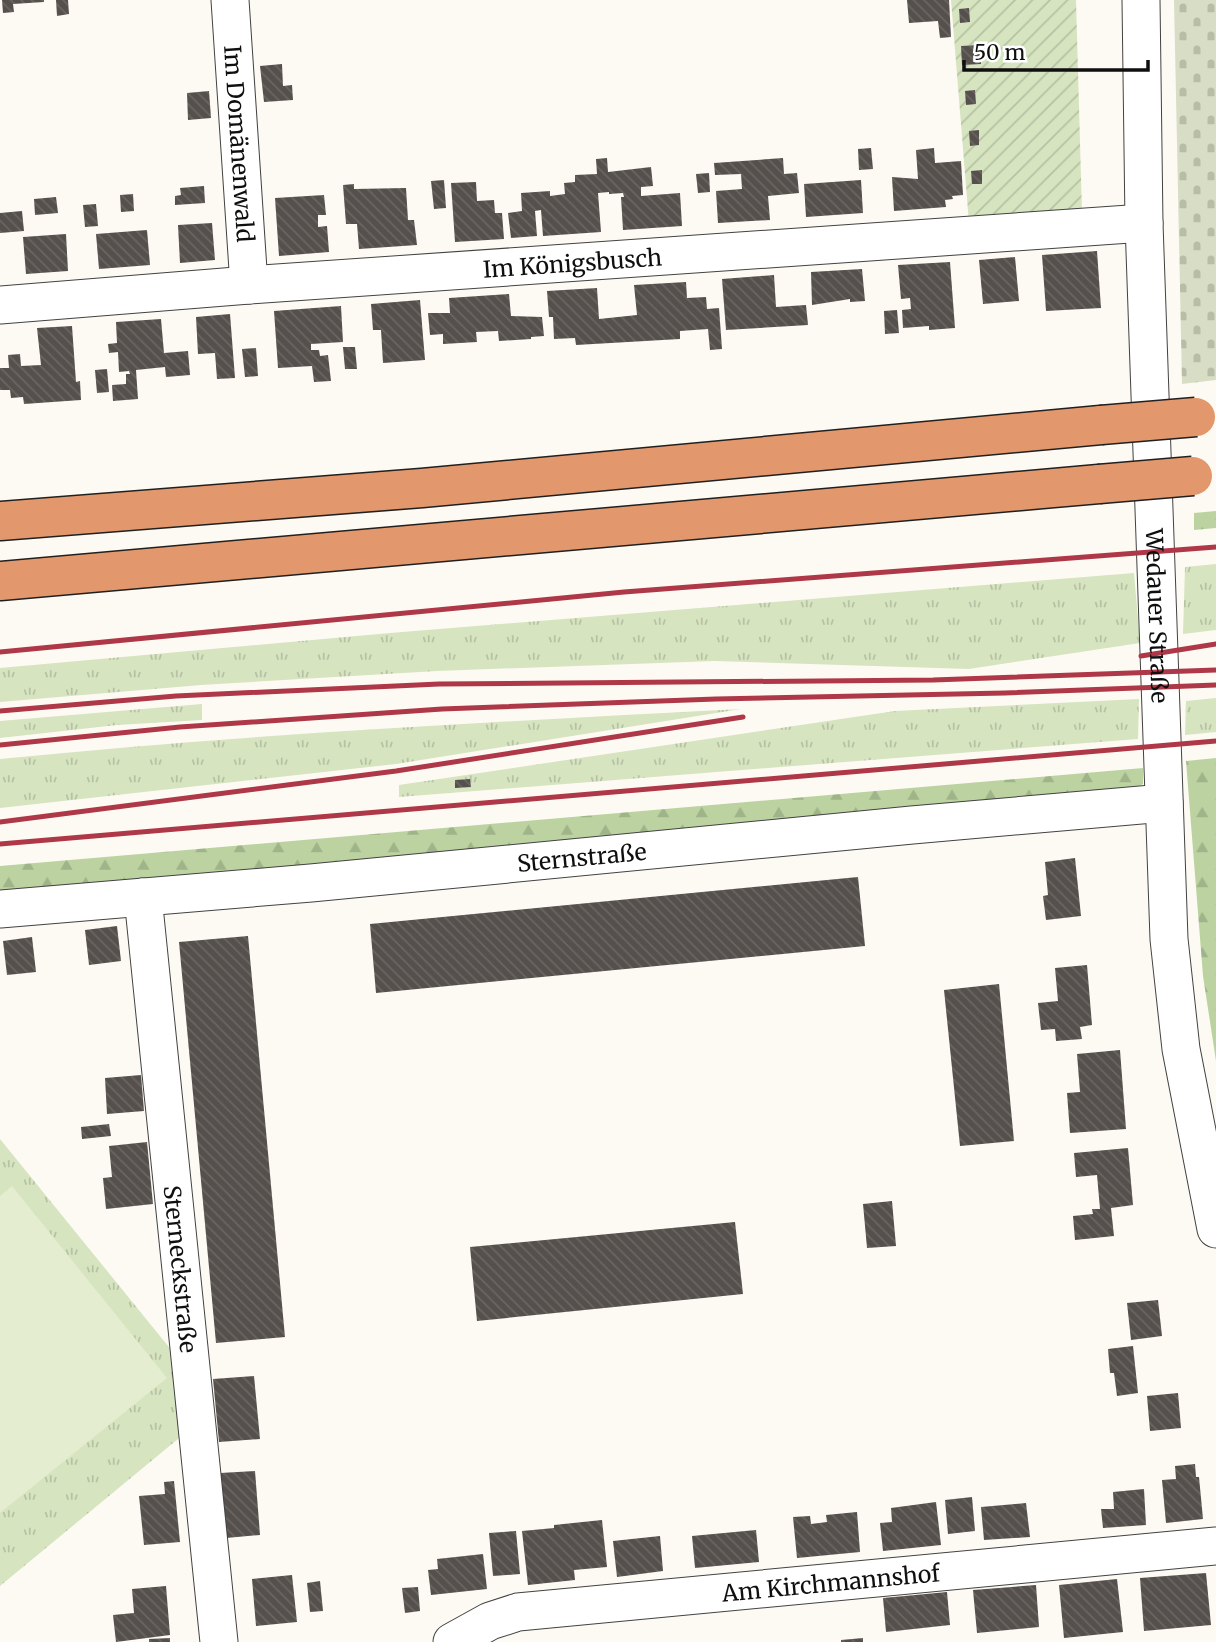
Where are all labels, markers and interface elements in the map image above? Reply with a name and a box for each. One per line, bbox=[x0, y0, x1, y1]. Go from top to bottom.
scale bar bbox=[964, 28, 1148, 72]
text: 50 m bbox=[974, 39, 1025, 66]
street label: Im Domänenwald bbox=[219, 44, 261, 243]
street label: Im Königsbusch bbox=[482, 242, 663, 283]
street label: Wedauer Straße bbox=[1140, 527, 1175, 704]
street label: Sternstraße bbox=[516, 836, 648, 878]
street label: Sterneckstraße bbox=[158, 1184, 204, 1354]
street label: Am Kirchmannshof bbox=[720, 1558, 942, 1607]

